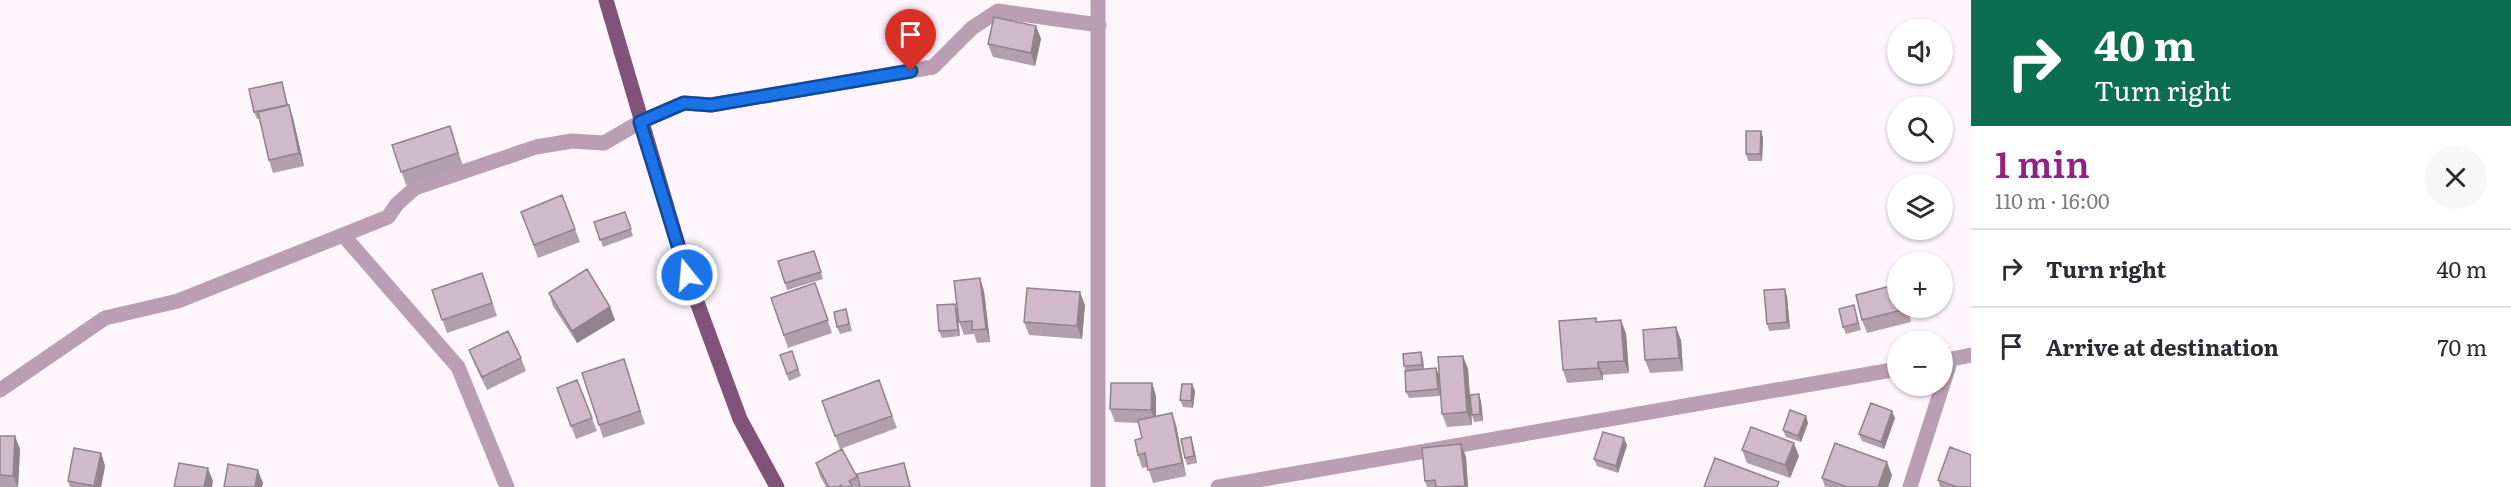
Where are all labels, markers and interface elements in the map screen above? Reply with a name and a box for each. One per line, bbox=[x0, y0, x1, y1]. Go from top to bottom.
pin bbox=[885, 9, 936, 71]
text: 40 m bbox=[2094, 12, 2195, 74]
icon: arrive bbox=[894, 18, 927, 51]
map controls bbox=[1887, 18, 1953, 396]
button: sound bbox=[1887, 18, 1953, 84]
icon: right bbox=[1995, 24, 2073, 102]
text: Turn right bbox=[2094, 69, 2231, 109]
button: search bbox=[1887, 96, 1953, 162]
text: 1 min bbox=[1995, 136, 2090, 189]
button: close bbox=[2424, 146, 2487, 209]
button: layers bbox=[1887, 174, 1953, 240]
text: 110 m · 16:00 bbox=[1995, 185, 2110, 215]
position arrow bbox=[655, 243, 719, 307]
button: + bbox=[1887, 252, 1953, 318]
icon: right bbox=[1995, 252, 2028, 285]
text: Turn right bbox=[2046, 252, 2166, 285]
text: 40 m bbox=[2436, 252, 2487, 285]
button: − bbox=[1887, 330, 1953, 396]
icon: arrive bbox=[1995, 330, 2028, 363]
text: Arrive at destination bbox=[2046, 330, 2279, 363]
text: 70 m bbox=[2437, 330, 2487, 363]

